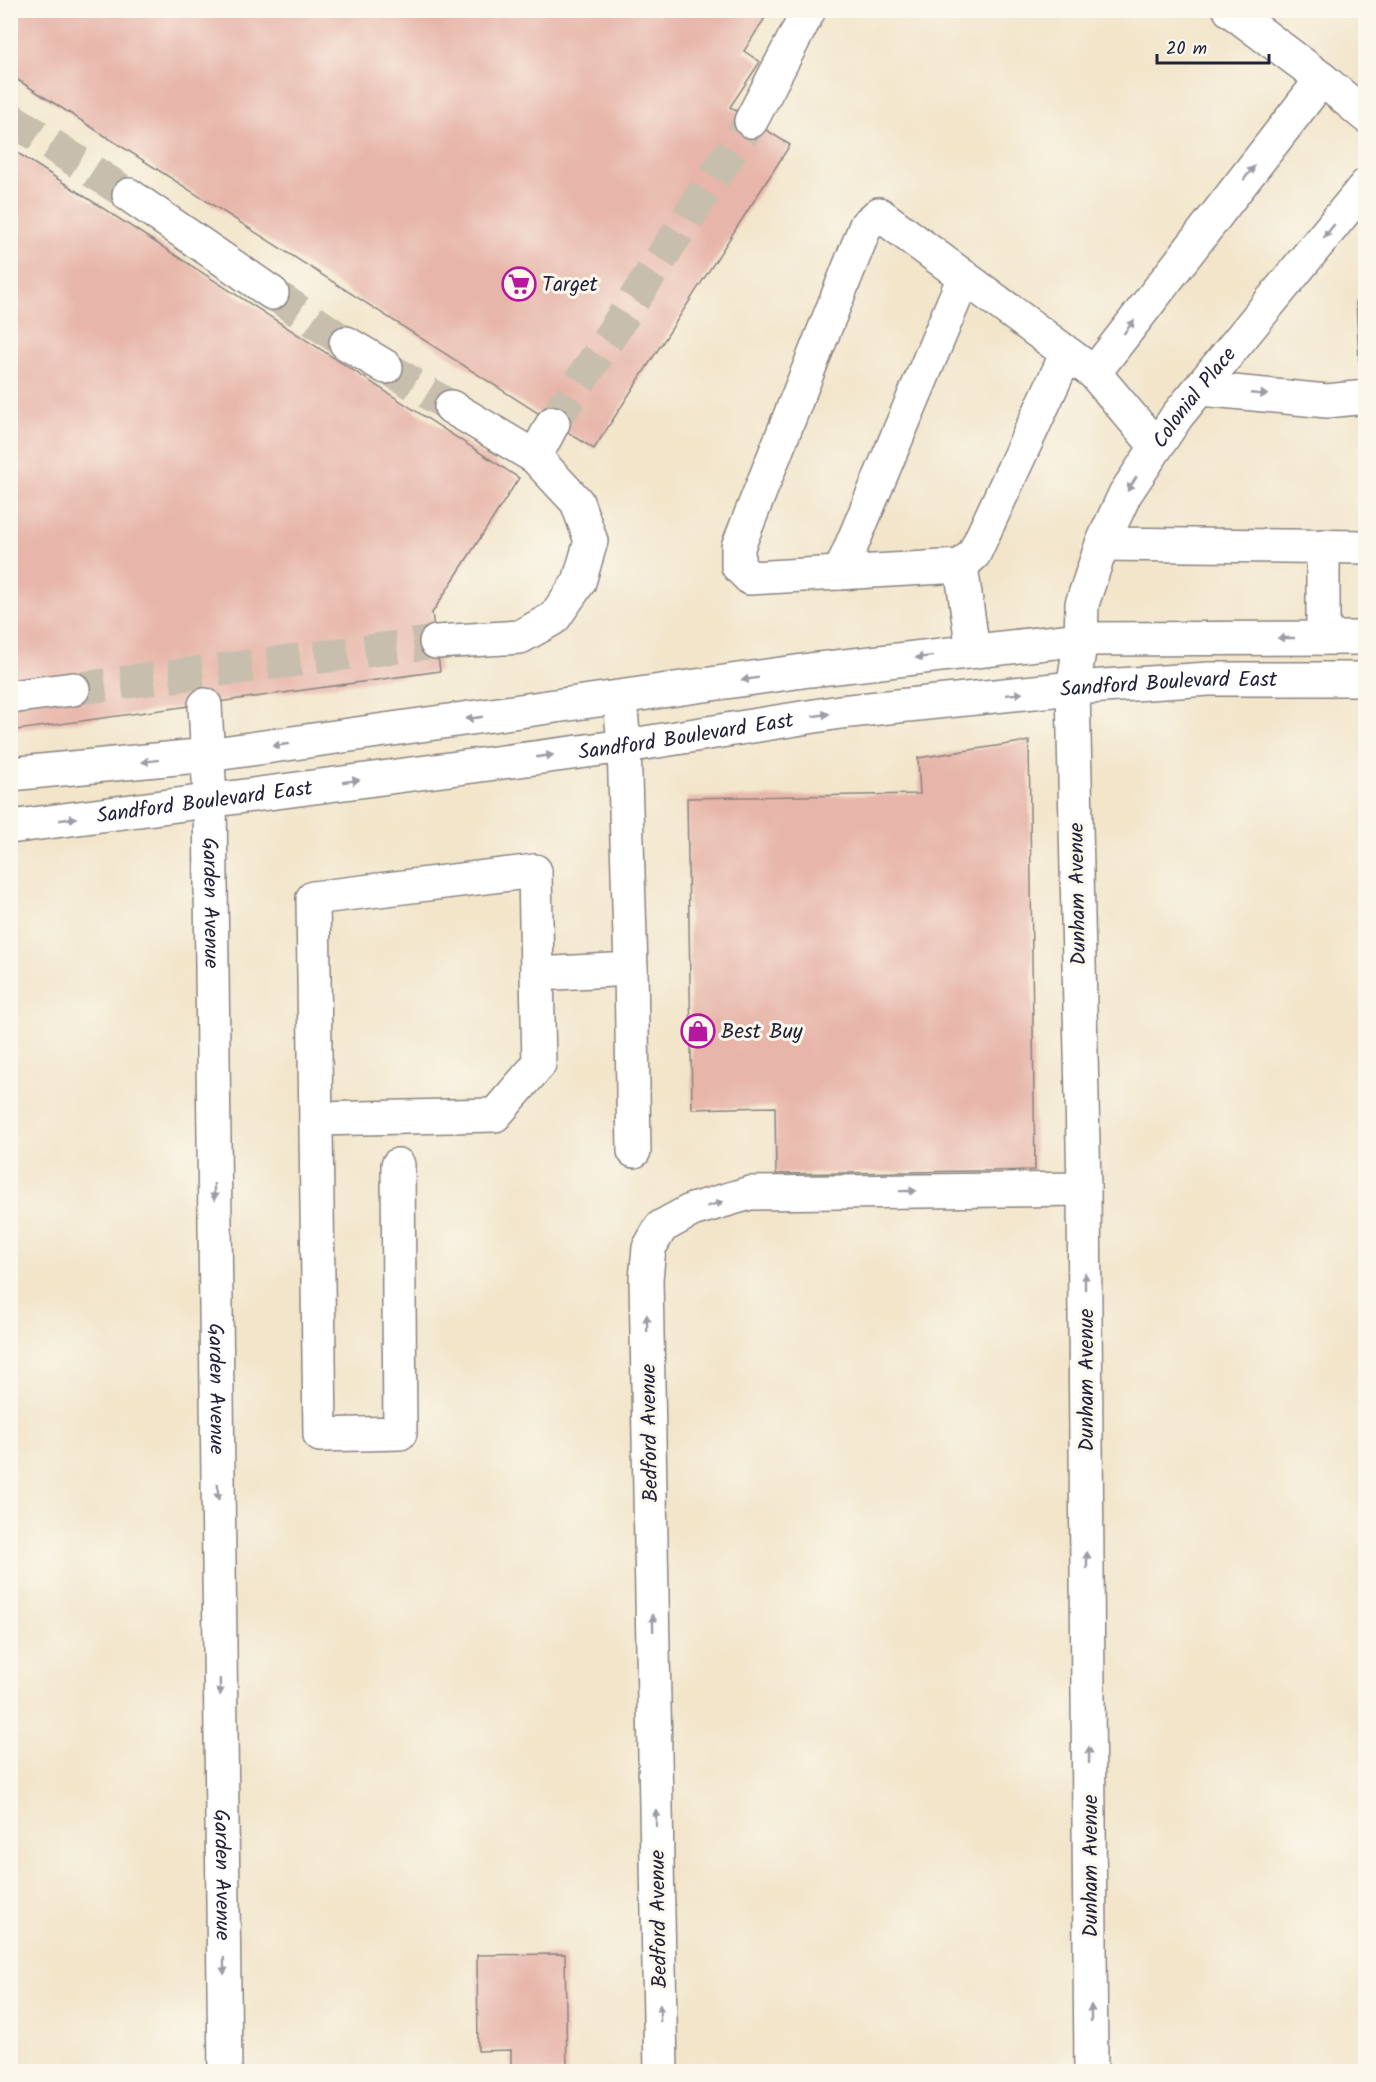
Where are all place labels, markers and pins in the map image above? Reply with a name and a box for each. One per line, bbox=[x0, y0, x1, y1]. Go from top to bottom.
supermarket icon: Target bbox=[501, 266, 537, 302]
place label: Target bbox=[542, 269, 598, 302]
shop icon: Best Buy bbox=[680, 1013, 716, 1049]
place label: Best Buy bbox=[721, 1016, 803, 1049]

